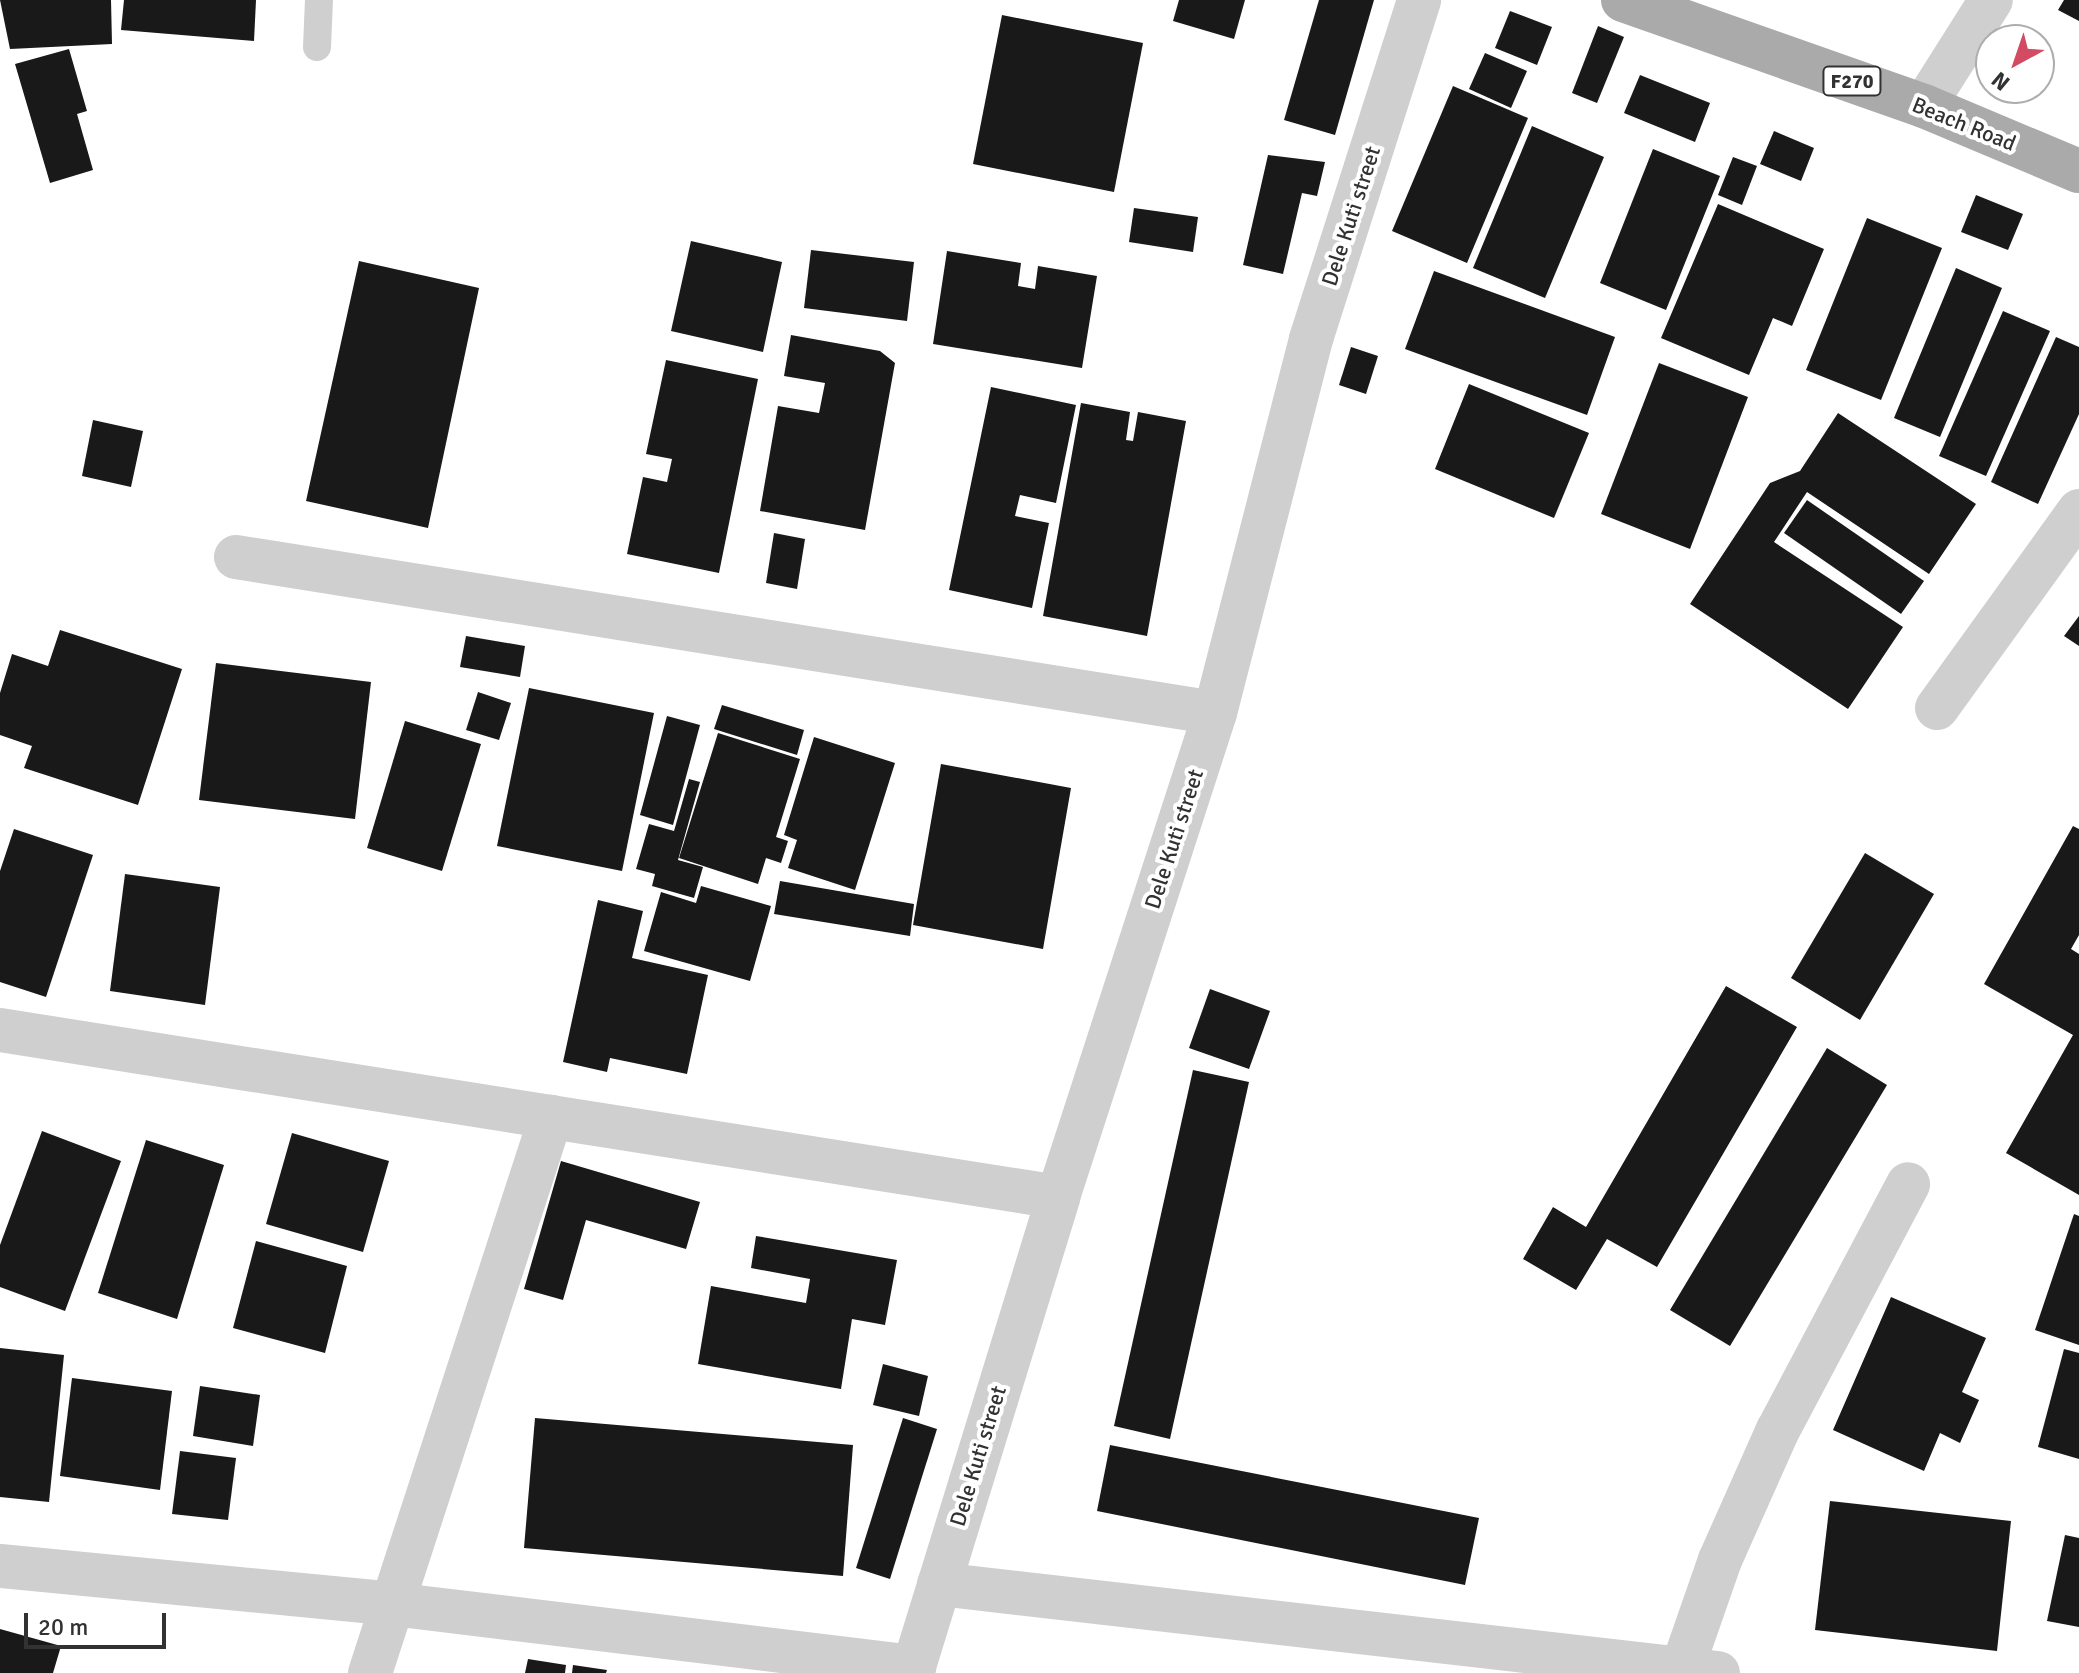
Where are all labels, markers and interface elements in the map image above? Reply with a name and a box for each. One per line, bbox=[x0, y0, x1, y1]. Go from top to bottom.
north arrow bbox=[1975, 24, 2055, 104]
road number: F270 bbox=[1822, 65, 1882, 97]
text: N bbox=[1986, 66, 2015, 96]
street label: Beach Road bbox=[1908, 91, 2020, 157]
street label: Dele Kuti street bbox=[1316, 143, 1386, 289]
street label: Dele Kuti street bbox=[1139, 766, 1209, 912]
street label: Dele Kuti street bbox=[944, 1383, 1012, 1529]
scale bar bbox=[28, 1597, 170, 1647]
text: 20 m bbox=[38, 1612, 88, 1642]

